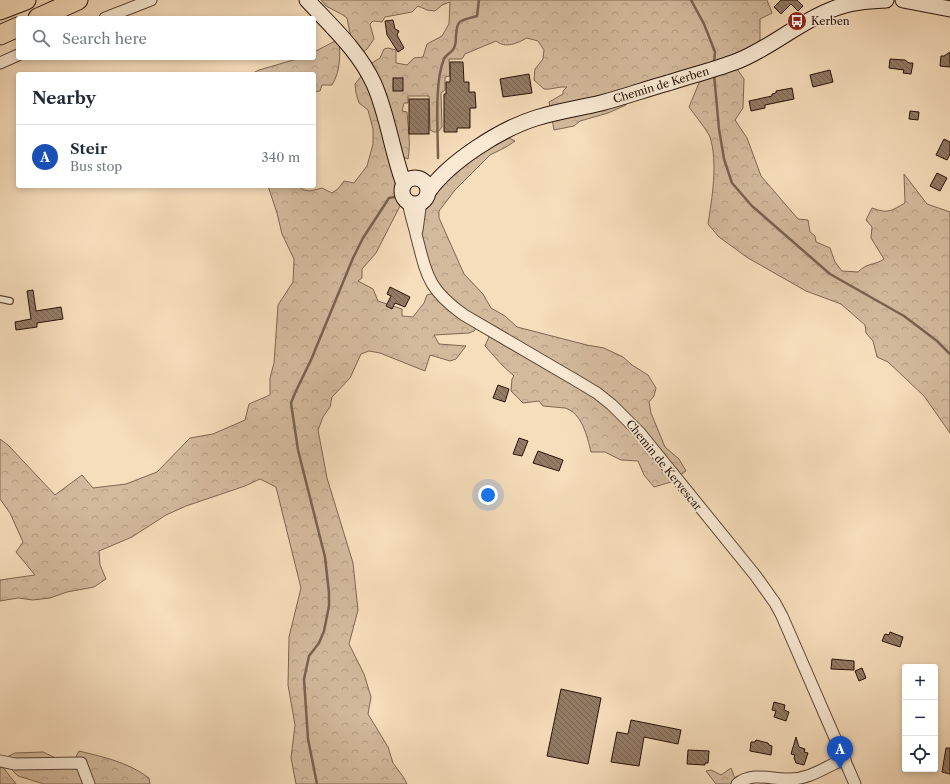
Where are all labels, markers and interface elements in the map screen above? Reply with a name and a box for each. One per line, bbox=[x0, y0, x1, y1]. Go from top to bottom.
bus stop icon: Kerben bbox=[786, 10, 808, 32]
place label: Kerben bbox=[811, 14, 850, 28]
search box bbox=[16, 16, 316, 60]
icon: search bbox=[30, 27, 52, 49]
text: Search here bbox=[62, 29, 147, 48]
street label: Chemin de Kerben bbox=[611, 64, 711, 106]
text: Nearby bbox=[32, 88, 96, 108]
text: Steir bbox=[70, 139, 107, 158]
text: A bbox=[40, 149, 50, 165]
text: 340 m bbox=[262, 149, 300, 165]
text: Bus stop bbox=[70, 158, 122, 174]
street label: Chemin de Kervescar bbox=[623, 417, 705, 513]
your location bbox=[478, 485, 498, 505]
map controls bbox=[902, 664, 938, 772]
button: + bbox=[902, 664, 938, 700]
button: − bbox=[902, 700, 938, 736]
pin: A bbox=[827, 736, 853, 769]
button: locate bbox=[902, 736, 938, 772]

